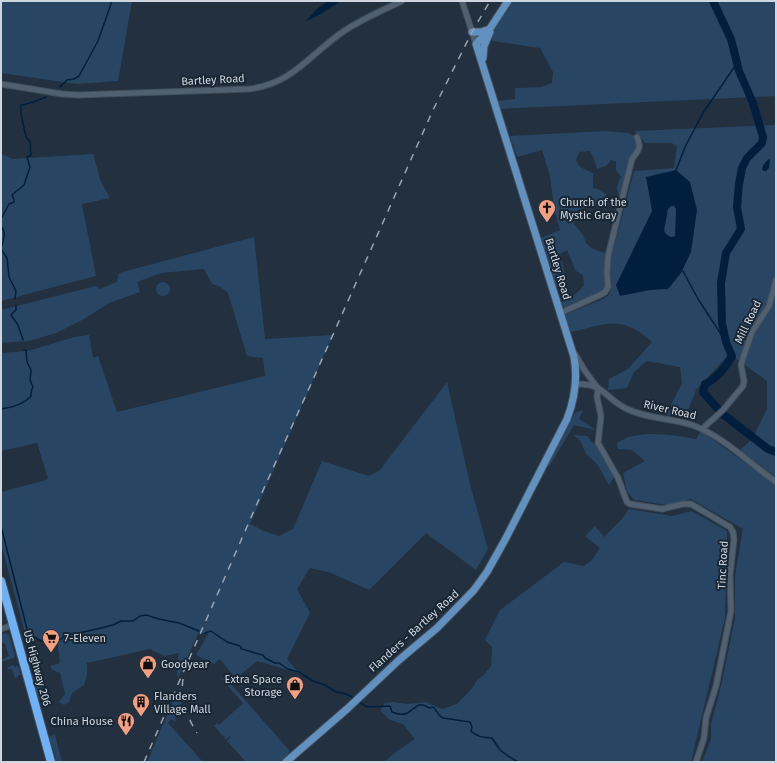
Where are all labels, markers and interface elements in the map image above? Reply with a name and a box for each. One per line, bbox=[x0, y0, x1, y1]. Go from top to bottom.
street label: Bartley Road bbox=[181, 72, 245, 88]
place label: Church of the Mystic Gray bbox=[560, 196, 627, 222]
church icon: Church of the Mystic Gray bbox=[537, 198, 557, 223]
street label: Bartley Road bbox=[542, 237, 574, 301]
street label: Mill Road bbox=[732, 298, 764, 346]
street label: River Road bbox=[642, 398, 698, 422]
street label: Tinc Road bbox=[715, 540, 731, 590]
street label: Flanders - Bartley Road bbox=[366, 587, 462, 675]
supermarket icon: 7-Eleven bbox=[41, 628, 61, 653]
street label: US Highway 206 bbox=[21, 629, 53, 708]
place label: 7-Eleven bbox=[64, 632, 106, 645]
shop icon: Goodyear bbox=[138, 654, 158, 679]
place label: Goodyear bbox=[161, 658, 210, 671]
place label: Extra Space Storage bbox=[225, 673, 282, 699]
shop icon: Extra Space Storage bbox=[285, 675, 305, 700]
place label: Flanders Village Mall bbox=[154, 690, 211, 716]
building icon: Flanders Village Mall bbox=[131, 692, 151, 717]
restaurant icon: China House bbox=[116, 711, 136, 736]
place label: China House bbox=[51, 715, 113, 728]

